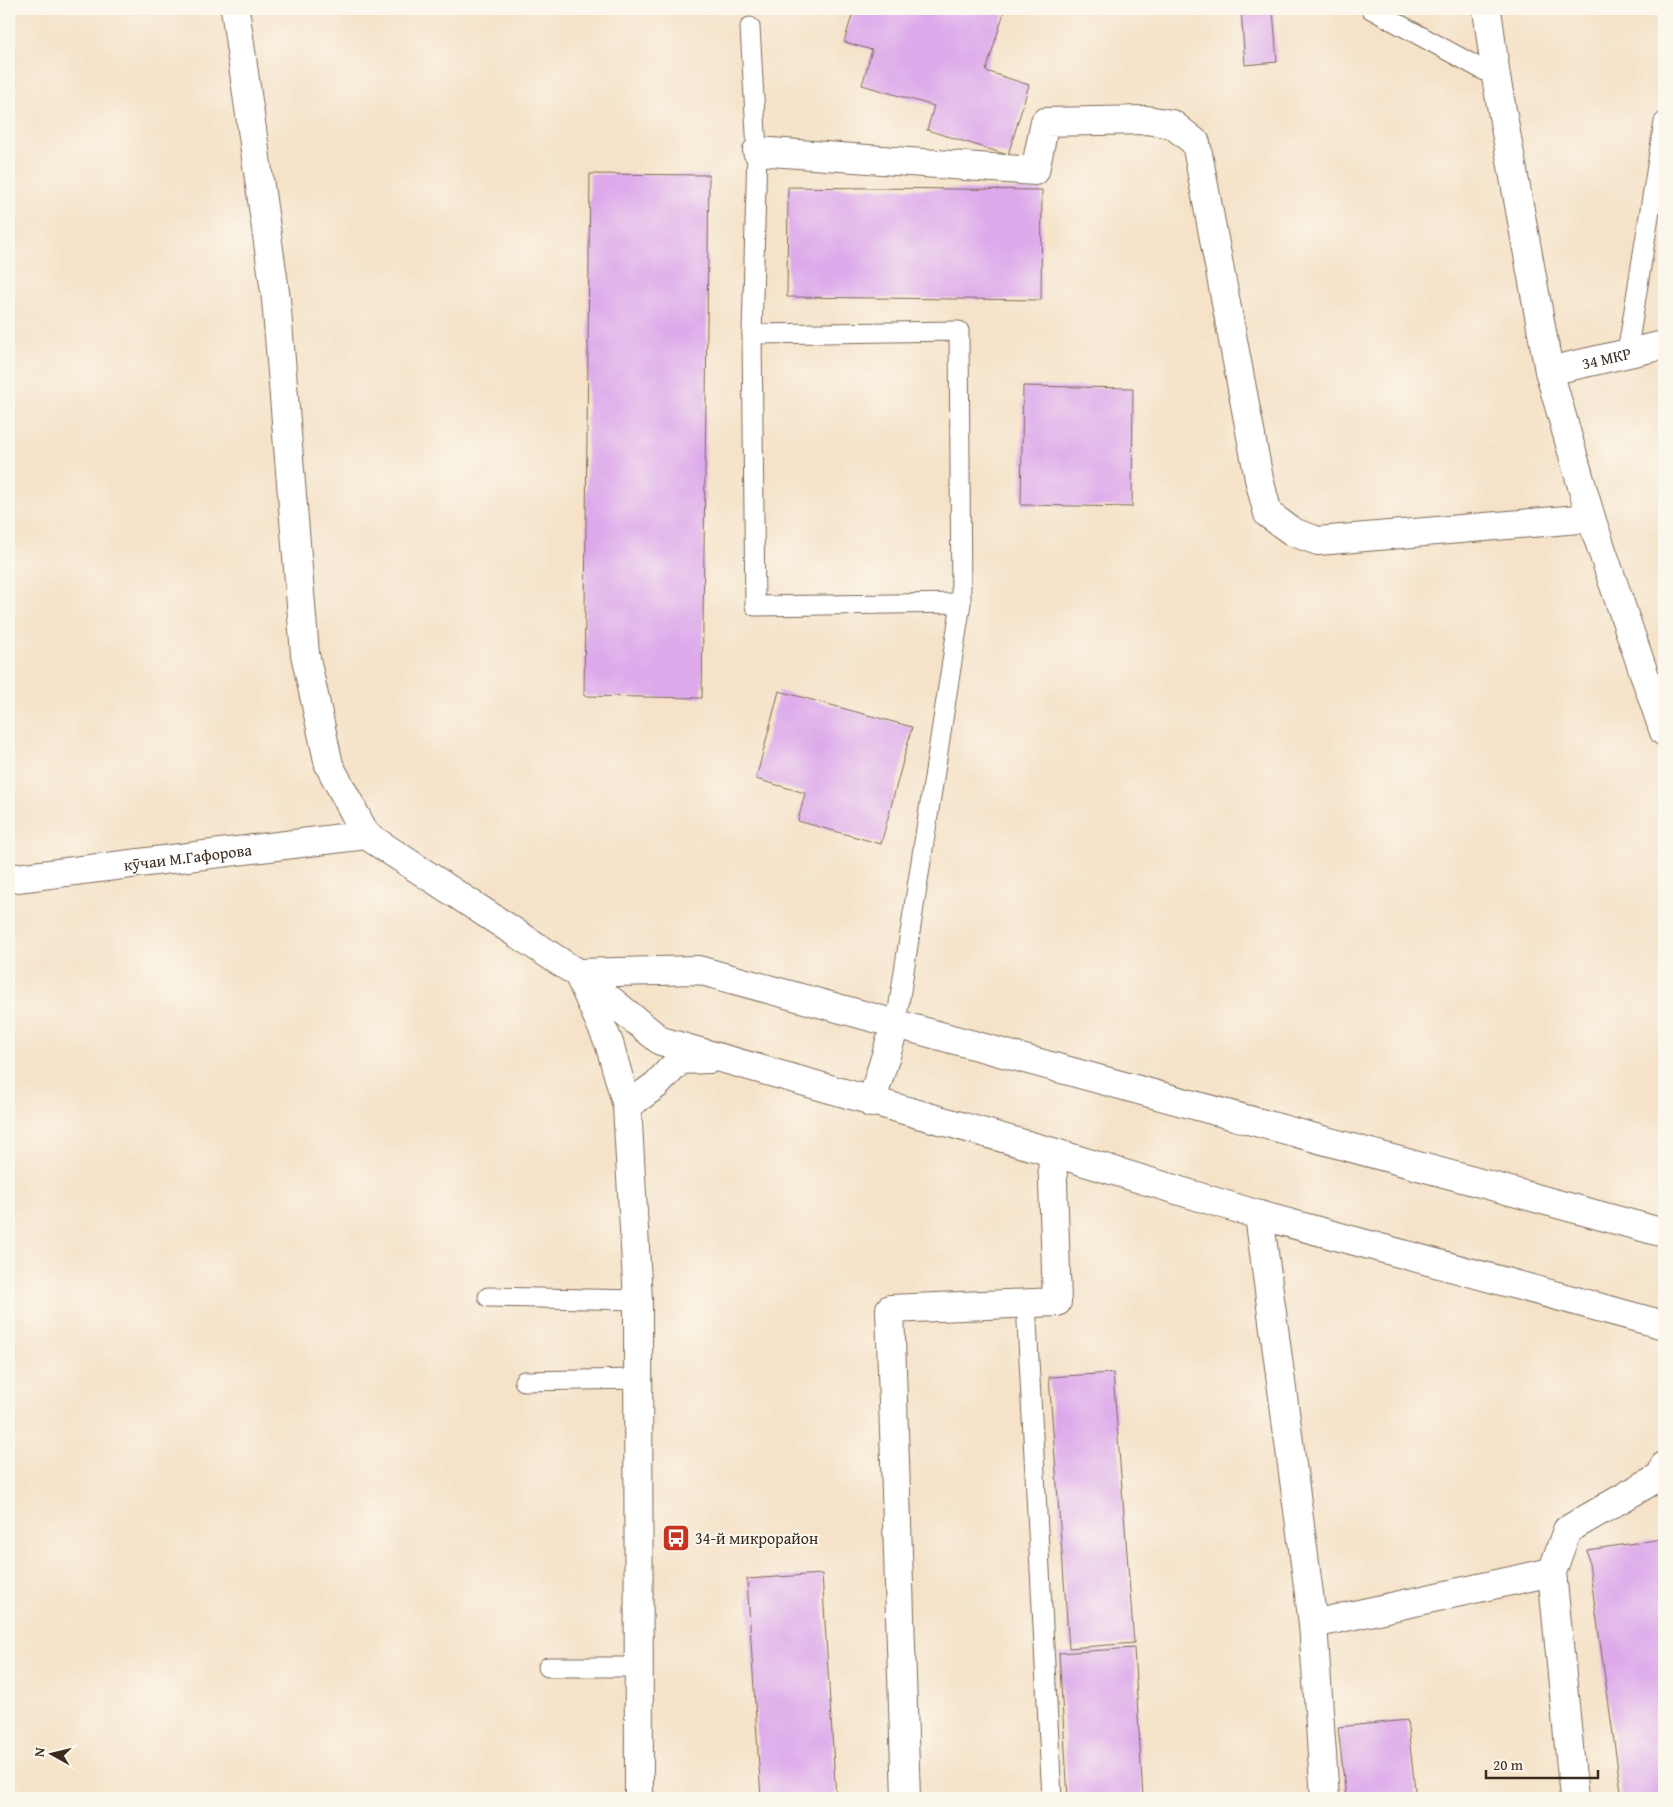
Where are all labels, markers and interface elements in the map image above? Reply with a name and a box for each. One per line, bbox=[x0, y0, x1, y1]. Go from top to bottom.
street label: 34 МКР bbox=[1580, 341, 1634, 375]
street label: кӯчаи М.Гафорова bbox=[122, 837, 253, 877]
bus stop icon: 34-й микрорайон bbox=[661, 1523, 691, 1553]
place label: 34-й микрорайон bbox=[695, 1526, 818, 1550]
north arrow bbox=[28, 1730, 78, 1780]
text: N bbox=[29, 1746, 50, 1758]
scale bar bbox=[1486, 1747, 1598, 1779]
text: 20 m bbox=[1493, 1754, 1524, 1775]

